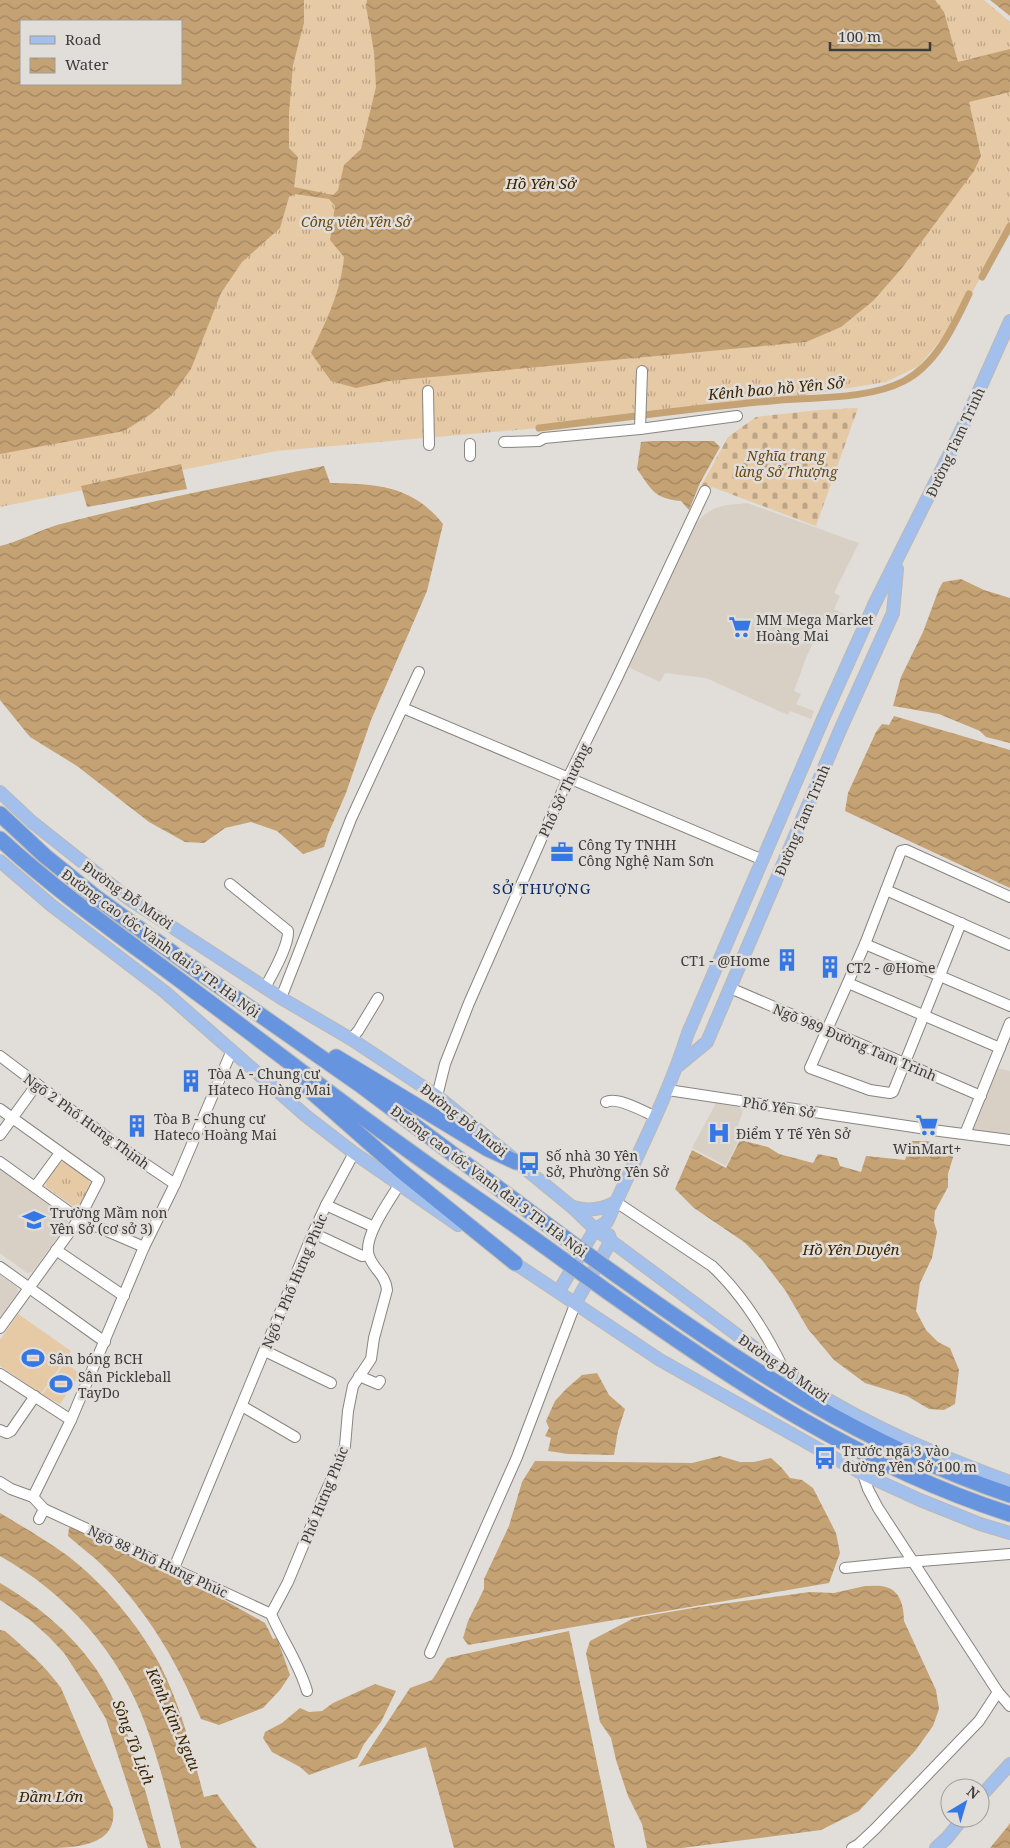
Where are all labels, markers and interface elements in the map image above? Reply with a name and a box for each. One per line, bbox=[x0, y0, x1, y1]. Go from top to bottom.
legend bbox=[20, 20, 182, 85]
scale bar bbox=[830, 20, 930, 52]
text: 100 m bbox=[838, 26, 881, 46]
text: Road bbox=[65, 29, 101, 49]
text: Water bbox=[65, 54, 108, 74]
water label: Hồ Yên Sở bbox=[505, 173, 578, 193]
park label: Công viên Yên Sở bbox=[301, 212, 413, 231]
water label: Kênh bao hồ Yên Sở bbox=[706, 372, 847, 404]
street label: Đường Tam Trinh bbox=[921, 384, 989, 500]
park label: Nghĩa trang làng Sở Thượng bbox=[735, 446, 839, 481]
place label: MM Mega Market Hoàng Mai bbox=[756, 610, 874, 645]
supermarket icon: MM Mega Market Hoàng Mai bbox=[727, 614, 753, 640]
street label: Phố Sở Thượng bbox=[534, 740, 594, 840]
street label: Đường Tam Trinh bbox=[770, 761, 834, 879]
place label: Công Ty TNHH Công Nghệ Nam Sơn bbox=[578, 835, 714, 870]
office icon: Công Ty TNHH Công Nghệ Nam Sơn bbox=[549, 839, 575, 865]
street label: Đường Đỗ Mười bbox=[79, 857, 177, 934]
street label: Đường cao tốc Vành đai 3 TP. Hà Nội bbox=[58, 864, 265, 1022]
district label: SỞ THƯỢNG bbox=[492, 878, 592, 898]
building icon: CT1 - @Home bbox=[774, 947, 800, 973]
place label: CT1 - @Home bbox=[681, 951, 770, 970]
building icon: CT2 - @Home bbox=[817, 954, 843, 980]
place label: CT2 - @Home bbox=[846, 958, 935, 977]
street label: Ngõ 989 Đường Tam Trinh bbox=[770, 999, 940, 1085]
place label: Tòa A - Chung cư Hateco Hoàng Mai bbox=[208, 1064, 331, 1099]
building icon: Tòa A - Chung cư Hateco Hoàng Mai bbox=[178, 1068, 204, 1094]
street label: Ngõ 2 Phố Hưng Thịnh bbox=[20, 1069, 154, 1173]
street label: Đường Đỗ Mười bbox=[417, 1079, 512, 1161]
street label: Phố Yên Sở bbox=[741, 1092, 817, 1122]
street label: Đường cao tốc Vành đai 3 TP. Hà Nội bbox=[387, 1101, 591, 1261]
place label: Tòa B - Chung cư Hateco Hoàng Mai bbox=[154, 1109, 277, 1144]
supermarket icon: WinMart+ bbox=[914, 1112, 940, 1138]
building icon: Tòa B - Chung cư Hateco Hoàng Mai bbox=[124, 1113, 150, 1139]
hospital icon: Điểm Y Tế Yên Sở bbox=[706, 1120, 732, 1146]
place label: Điểm Y Tế Yên Sở bbox=[736, 1124, 851, 1143]
place label: WinMart+ bbox=[893, 1139, 961, 1158]
place label: Số nhà 30 Yên Sở, Phường Yên Sở bbox=[546, 1146, 669, 1181]
bus stop icon: Số nhà 30 Yên Sở, Phường Yên Sở bbox=[516, 1150, 542, 1176]
place label: Trường Mầm non Yên Sở (cơ sở 3) bbox=[49, 1203, 168, 1238]
school or university icon: Trường Mầm non Yên Sở (cơ sở 3) bbox=[21, 1207, 47, 1233]
street label: Ngõ 1 Phố Hưng Phúc bbox=[257, 1211, 331, 1351]
water label: Hồ Yên Duyên bbox=[801, 1239, 900, 1259]
street label: Đường Đỗ Mười bbox=[735, 1330, 833, 1407]
sports icon: Sân bóng BCH bbox=[20, 1345, 46, 1371]
place label: Sân bóng BCH bbox=[49, 1349, 143, 1368]
place label: Sân Pickleball TayDo bbox=[78, 1367, 172, 1402]
sports icon: Sân Pickleball TayDo bbox=[48, 1371, 74, 1397]
place label: Trước ngã 3 vào đường Yên Sở 100 m bbox=[842, 1441, 977, 1476]
street label: Phố Hưng Phúc bbox=[296, 1443, 352, 1546]
bus stop icon: Trước ngã 3 vào đường Yên Sở 100 m bbox=[812, 1445, 838, 1471]
street label: Ngõ 88 Phố Hưng Phúc bbox=[85, 1520, 231, 1602]
water label: Kênh Kim Ngưu bbox=[142, 1664, 206, 1774]
water label: Sông Tô Lịch bbox=[109, 1697, 159, 1787]
north arrow bbox=[940, 1778, 990, 1828]
text: N bbox=[963, 1781, 984, 1803]
water label: Đầm Lớn bbox=[18, 1786, 83, 1806]

